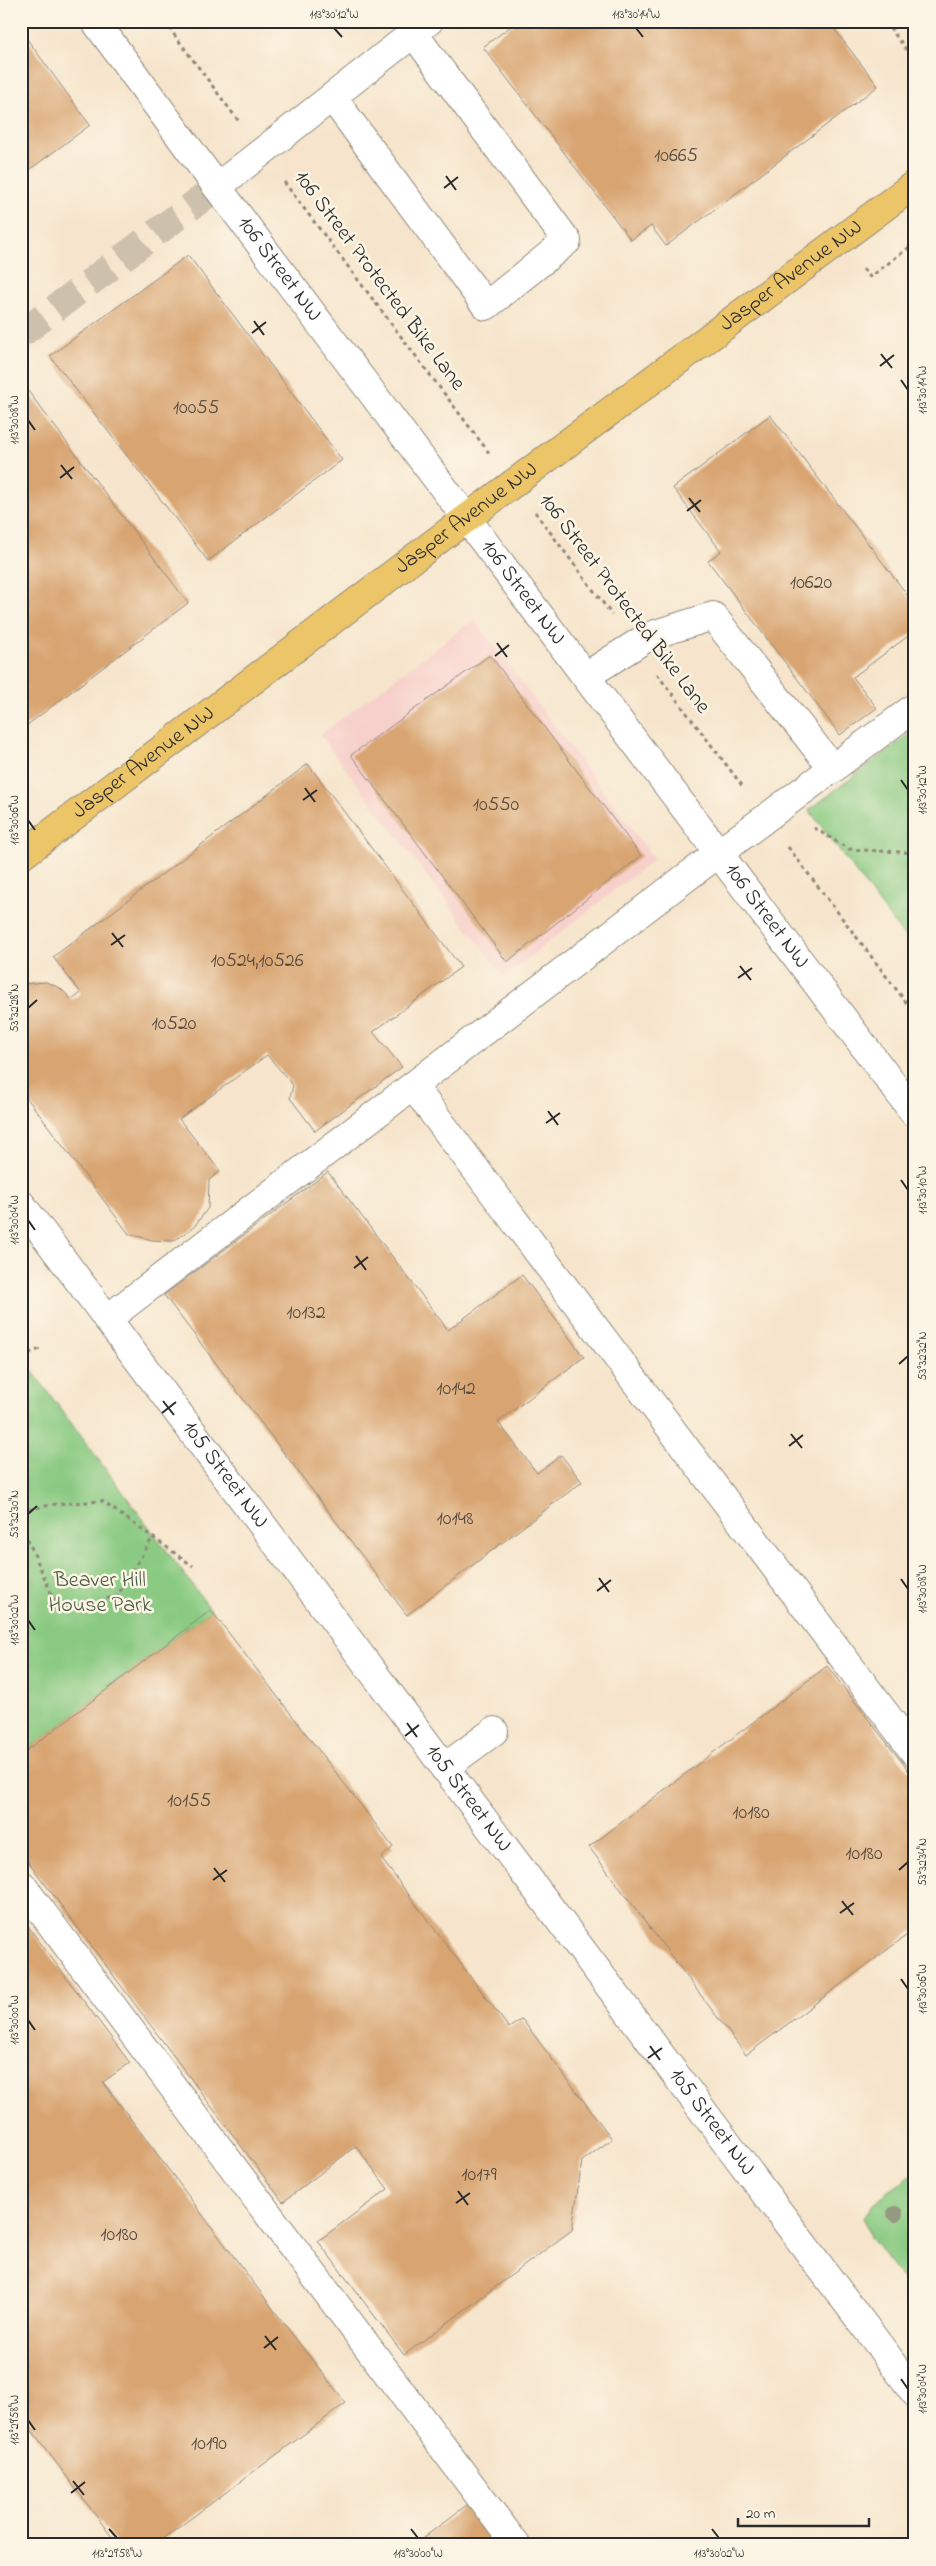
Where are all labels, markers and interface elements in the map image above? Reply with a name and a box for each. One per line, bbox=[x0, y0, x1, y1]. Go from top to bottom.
text: 113°30'12"W bbox=[309, 6, 359, 24]
text: 113°30'14"W bbox=[612, 6, 660, 24]
house number: 10665 bbox=[654, 142, 698, 171]
street label: 106 Street Protected Bike Lane bbox=[285, 164, 473, 398]
street label: 106 Street NW bbox=[229, 210, 329, 329]
street label: Jasper Avenue NW bbox=[713, 212, 869, 340]
text: 113°30'14"W bbox=[914, 366, 932, 414]
house number: 10055 bbox=[173, 394, 219, 423]
text: 113°30'08"W bbox=[6, 396, 24, 445]
street label: Jasper Avenue NW bbox=[389, 454, 545, 583]
street label: 106 Street Protected Bike Lane bbox=[530, 487, 718, 721]
street label: 106 Street NW bbox=[472, 533, 573, 652]
house number: 10620 bbox=[790, 569, 833, 598]
street label: Jasper Avenue NW bbox=[66, 699, 222, 827]
text: 113°30'12"W bbox=[914, 765, 932, 815]
house number: 10550 bbox=[473, 791, 520, 820]
text: 113°30'06"W bbox=[6, 795, 24, 845]
street label: 106 Street NW bbox=[716, 857, 816, 976]
house number: 10524,10526 bbox=[210, 947, 304, 976]
text: 53°32'28"N bbox=[6, 984, 24, 1032]
house number: 10520 bbox=[151, 1010, 197, 1039]
text: 113°30'10"W bbox=[914, 1166, 932, 1214]
text: 113°30'04"W bbox=[6, 1195, 24, 1245]
house number: 10132 bbox=[286, 1299, 326, 1328]
text: 53°32'32"N bbox=[914, 1331, 932, 1381]
house number: 10142 bbox=[436, 1375, 476, 1404]
street label: 105 Street NW bbox=[174, 1414, 276, 1536]
text: 53°32'30"N bbox=[6, 1490, 24, 1538]
house number: 10148 bbox=[436, 1505, 474, 1534]
park label: Beaver Hill House Park bbox=[48, 1565, 152, 1622]
text: 113°30'08"W bbox=[914, 1565, 932, 1614]
text: 113°30'02"W bbox=[6, 1595, 24, 1645]
street label: 105 Street NW bbox=[417, 1738, 519, 1859]
house number: 10155 bbox=[167, 1787, 211, 1816]
house number: 10180 bbox=[732, 1799, 770, 1828]
text: 53°32'34"N bbox=[914, 1838, 932, 1886]
house number: 10180 bbox=[845, 1840, 883, 1869]
text: 113°30'06"W bbox=[914, 1964, 932, 2014]
text: 113°30'00"W bbox=[6, 1995, 24, 2045]
street label: 105 Street NW bbox=[660, 2062, 763, 2183]
house number: 10179 bbox=[461, 2161, 497, 2190]
house number: 10180 bbox=[100, 2221, 138, 2250]
text: 113°30'04"W bbox=[914, 2364, 932, 2414]
text: 113°29'58"W bbox=[6, 2395, 24, 2445]
house number: 10190 bbox=[191, 2430, 227, 2459]
scale bar bbox=[738, 2496, 870, 2528]
text: 20 m bbox=[746, 2503, 776, 2525]
text: 113°29'58"W bbox=[92, 2545, 142, 2563]
text: 113°30'00"W bbox=[393, 2545, 443, 2563]
text: 113°30'02"W bbox=[694, 2545, 744, 2563]

